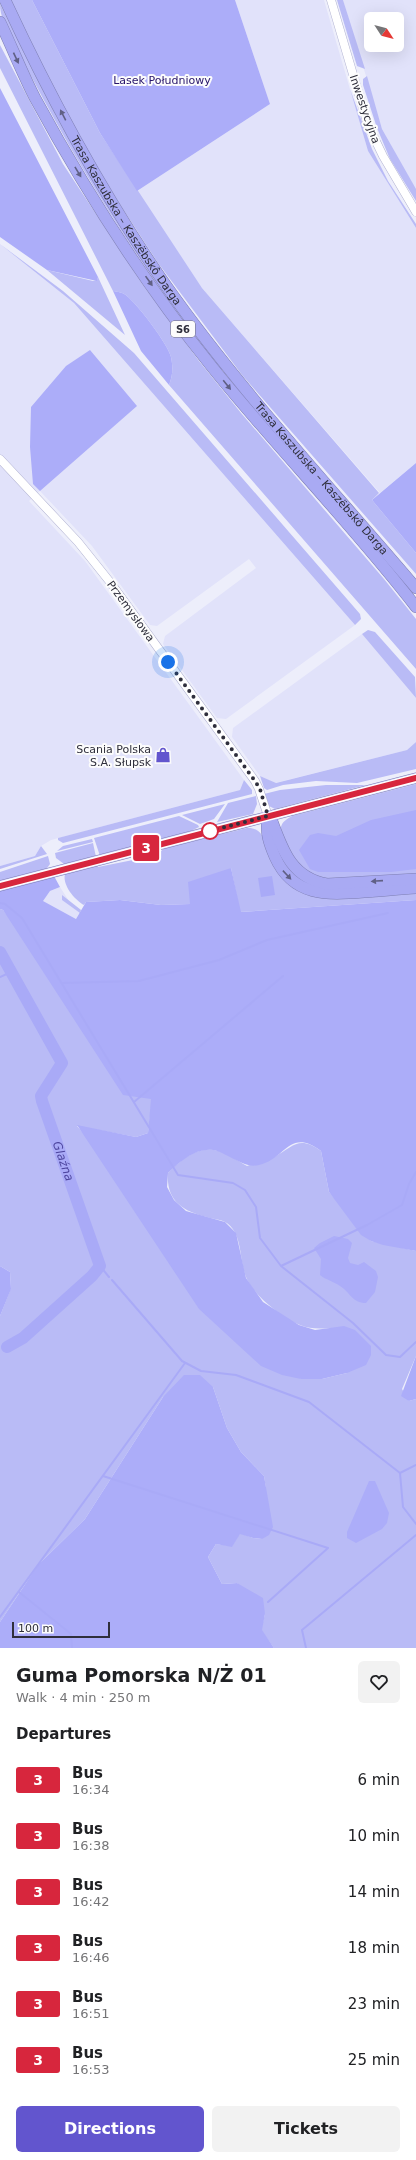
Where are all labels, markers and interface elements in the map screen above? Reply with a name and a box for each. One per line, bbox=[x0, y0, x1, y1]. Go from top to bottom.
north arrow bbox=[364, 12, 404, 52]
map controls bbox=[364, 12, 404, 52]
one-way arrow bbox=[14, 52, 20, 64]
street label: Inwestycyjna bbox=[347, 73, 382, 145]
park label: Lasek Południowy bbox=[113, 74, 211, 87]
one-way arrow bbox=[60, 109, 66, 120]
street label: Trasa Kaszubska – Kaszëbskô Darga bbox=[68, 133, 184, 308]
one-way arrow bbox=[75, 166, 82, 178]
one-way arrow bbox=[145, 276, 153, 286]
road number: S6 bbox=[171, 321, 195, 337]
one-way arrow bbox=[222, 380, 231, 390]
street label: Trasa Kaszubska – Kaszëbskô Darga bbox=[251, 399, 391, 558]
street label: Przemysłowa bbox=[104, 578, 157, 644]
your location bbox=[158, 652, 178, 672]
place label: Scania Polska S.A. Słupsk bbox=[76, 743, 152, 769]
shop icon: Scania Polska S.A. Słupsk bbox=[154, 746, 172, 764]
unlabelled marker bbox=[201, 822, 219, 840]
line badge: 3 bbox=[133, 835, 159, 861]
text: 3 bbox=[141, 840, 151, 856]
one-way arrow bbox=[283, 870, 292, 880]
one-way arrow bbox=[370, 878, 383, 884]
water label: Glaźna bbox=[50, 1139, 77, 1183]
scale bar bbox=[12, 1620, 110, 1639]
text: 100 m bbox=[18, 1622, 53, 1635]
button: heart bbox=[358, 1661, 400, 1703]
text: Guma Pomorska N/Ż 01 bbox=[16, 1664, 267, 1686]
text: Walk · 4 min · 250 m bbox=[16, 1690, 150, 1705]
text: Departures bbox=[16, 1725, 111, 1743]
text: Bus bbox=[72, 1764, 103, 1782]
text: 6 min bbox=[357, 1771, 400, 1789]
text: 3 bbox=[33, 1772, 43, 1788]
text: 16:34 bbox=[72, 1782, 109, 1797]
text: Bus bbox=[72, 1820, 103, 1838]
text: 10 min bbox=[348, 1827, 400, 1845]
text: 3 bbox=[33, 1828, 43, 1844]
text: 16:38 bbox=[72, 1838, 109, 1853]
text: Bus bbox=[72, 1876, 103, 1894]
text: 14 min bbox=[348, 1883, 400, 1901]
text: 3 bbox=[33, 1884, 43, 1900]
text: 16:42 bbox=[72, 1894, 109, 1909]
text: Bus bbox=[72, 1932, 103, 1950]
text: 18 min bbox=[348, 1939, 400, 1957]
text: 3 bbox=[33, 1940, 43, 1956]
text: 16:46 bbox=[72, 1950, 109, 1965]
text: Bus bbox=[72, 1988, 103, 2006]
text: 23 min bbox=[348, 1995, 400, 2013]
text: 3 bbox=[33, 1996, 43, 2012]
text: 16:51 bbox=[72, 2006, 109, 2021]
text: Bus bbox=[72, 2044, 103, 2062]
text: 25 min bbox=[348, 2051, 400, 2069]
text: 3 bbox=[33, 2052, 43, 2068]
text: 16:53 bbox=[72, 2062, 109, 2077]
button: Directions bbox=[16, 2106, 204, 2152]
button: Tickets bbox=[212, 2106, 400, 2152]

